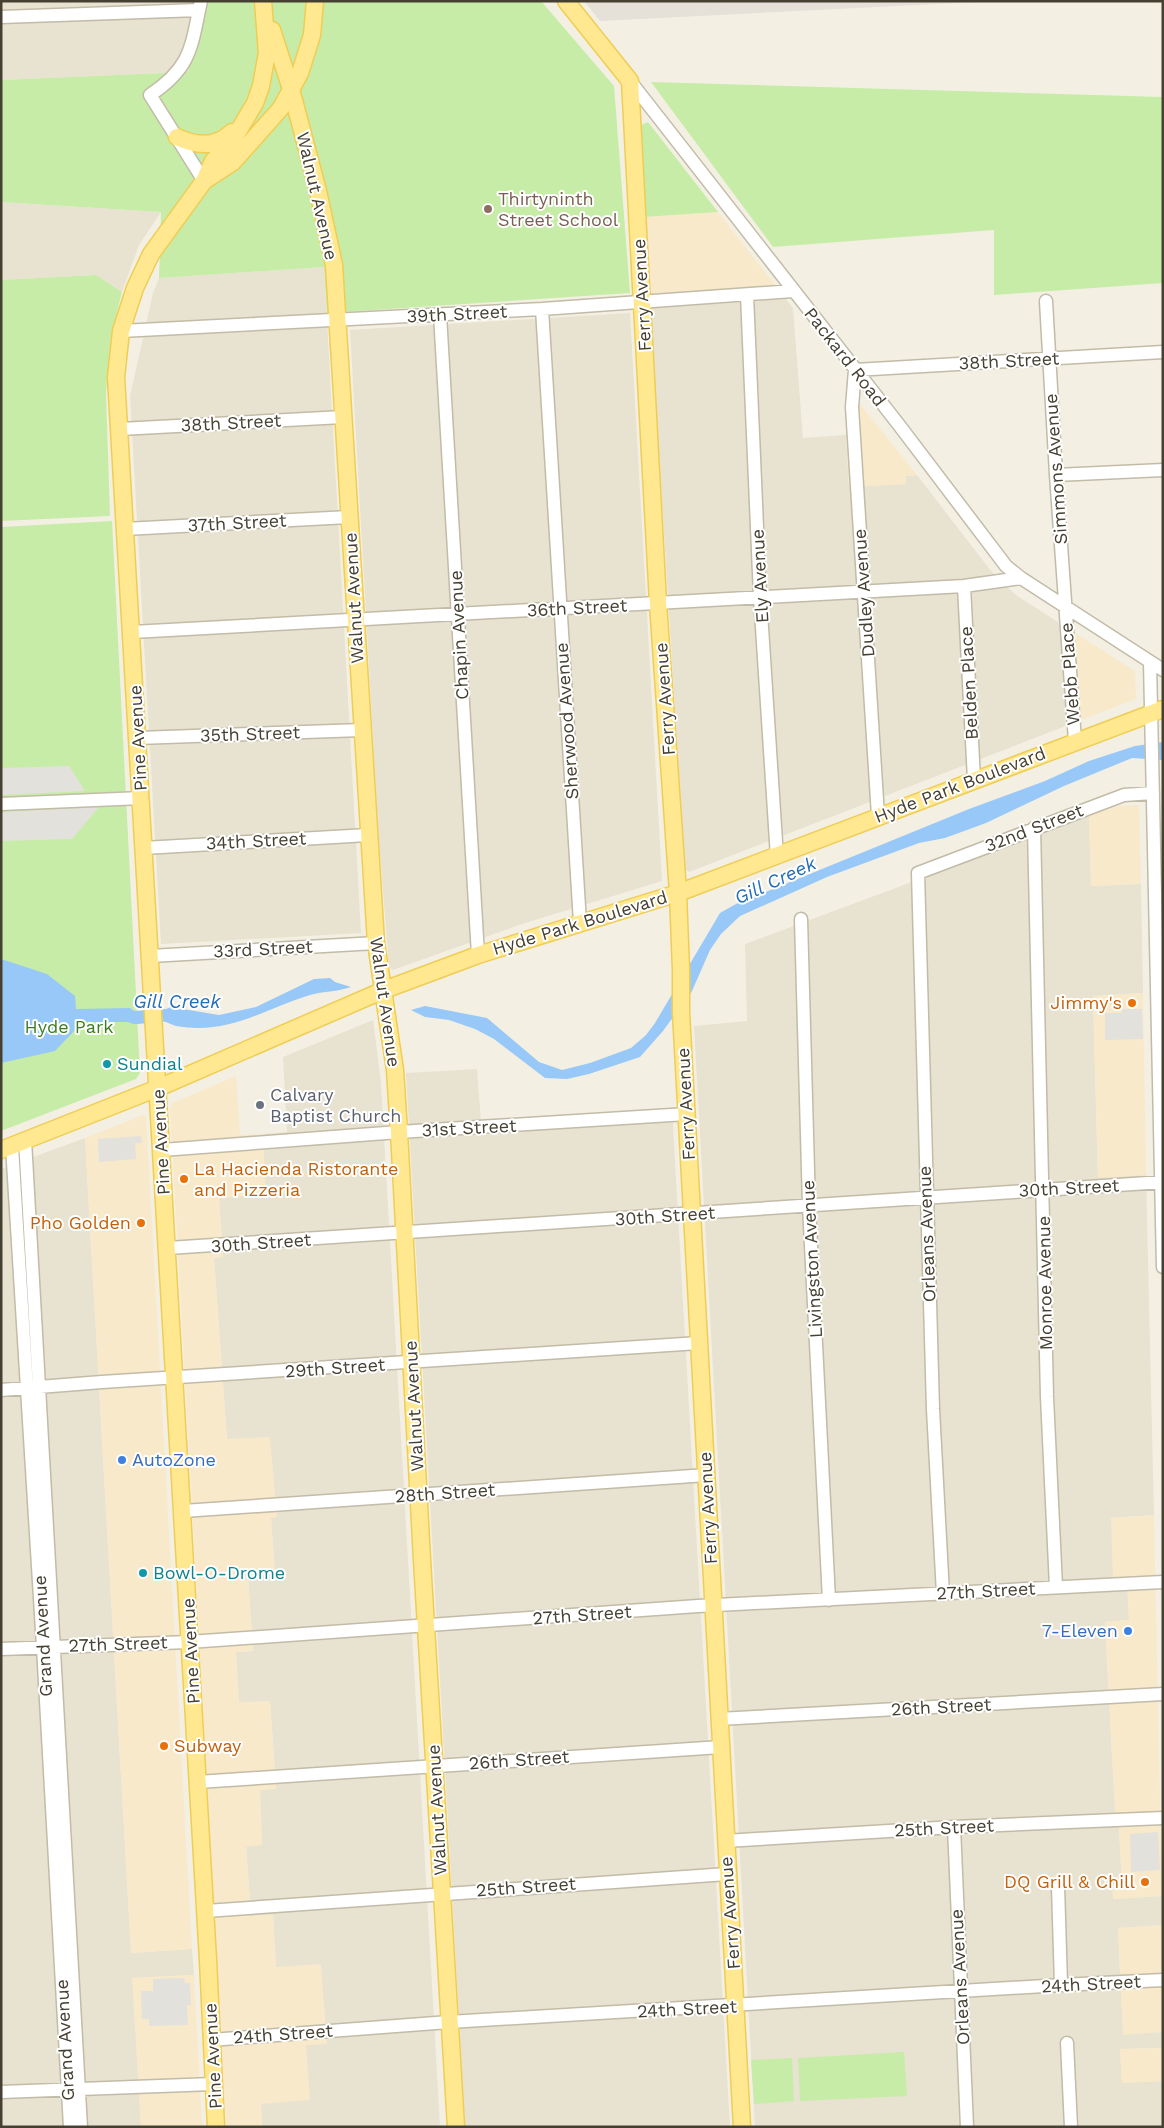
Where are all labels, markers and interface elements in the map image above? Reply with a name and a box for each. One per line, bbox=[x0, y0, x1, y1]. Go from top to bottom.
street label: Walnut Avenue bbox=[293, 130, 342, 262]
place label: Thirtyninth Street School bbox=[498, 188, 619, 230]
marker: Thirtyninth Street School bbox=[482, 203, 494, 215]
street label: Ferry Avenue bbox=[628, 238, 655, 352]
street label: 39th Street bbox=[406, 300, 508, 327]
street label: Packard Road bbox=[800, 303, 891, 410]
street label: 38th Street bbox=[958, 347, 1060, 374]
street label: Simmons Avenue bbox=[1040, 393, 1071, 545]
street label: 38th Street bbox=[180, 409, 282, 436]
street label: 37th Street bbox=[187, 509, 287, 536]
street label: Ely Avenue bbox=[747, 528, 772, 624]
street label: Dudley Avenue bbox=[849, 528, 878, 658]
street label: Walnut Avenue bbox=[340, 532, 367, 664]
street label: Chapin Avenue bbox=[445, 570, 472, 700]
street label: 36th Street bbox=[526, 594, 628, 621]
street label: Webb Place bbox=[1055, 622, 1084, 726]
street label: Belden Place bbox=[955, 626, 982, 740]
street label: Sherwood Avenue bbox=[551, 642, 582, 800]
street label: Ferry Avenue bbox=[650, 642, 679, 756]
street label: Pine Avenue bbox=[124, 684, 151, 792]
street label: 35th Street bbox=[200, 721, 301, 746]
street label: Hyde Park Boulevard bbox=[871, 742, 1048, 827]
street label: 32nd Street bbox=[982, 799, 1086, 856]
street label: 34th Street bbox=[205, 827, 307, 854]
water label: Gill Creek bbox=[731, 851, 820, 909]
street label: Hyde Park Boulevard bbox=[490, 886, 670, 959]
street label: 33rd Street bbox=[213, 935, 314, 962]
street label: Walnut Avenue bbox=[366, 936, 405, 1068]
water label: Gill Creek bbox=[133, 990, 221, 1013]
place label: Jimmy's bbox=[1050, 992, 1122, 1013]
marker: Jimmy's bbox=[1126, 997, 1138, 1009]
park label: Hyde Park bbox=[24, 1016, 114, 1037]
street label: Ferry Avenue bbox=[672, 1047, 699, 1161]
place label: Sundial bbox=[117, 1053, 183, 1074]
marker: Sundial bbox=[101, 1058, 113, 1070]
place label: Calvary Baptist Church bbox=[270, 1084, 401, 1126]
street label: Pine Avenue bbox=[147, 1088, 174, 1196]
marker: Calvary Baptist Church bbox=[254, 1099, 266, 1111]
street label: 31st Street bbox=[421, 1115, 517, 1140]
place label: La Hacienda Ristorante and Pizzeria bbox=[194, 1158, 398, 1200]
street label: Orleans Avenue bbox=[914, 1165, 939, 1303]
marker: La Hacienda Ristorante and Pizzeria bbox=[178, 1173, 190, 1185]
street label: 30th Street bbox=[1018, 1174, 1120, 1201]
street label: Livingston Avenue bbox=[797, 1179, 826, 1339]
street label: 30th Street bbox=[614, 1201, 716, 1229]
place label: Pho Golden bbox=[30, 1212, 131, 1233]
street label: Monroe Avenue bbox=[1033, 1216, 1056, 1350]
marker: Pho Golden bbox=[135, 1217, 147, 1229]
street label: 30th Street bbox=[210, 1228, 312, 1256]
street label: Walnut Avenue bbox=[400, 1340, 427, 1472]
street label: 29th Street bbox=[284, 1353, 386, 1381]
place label: AutoZone bbox=[132, 1449, 216, 1470]
street label: Ferry Avenue bbox=[694, 1451, 721, 1565]
marker: AutoZone bbox=[116, 1454, 128, 1466]
street label: 28th Street bbox=[394, 1478, 496, 1506]
place label: Bowl-O-Drome bbox=[153, 1562, 285, 1583]
marker: Bowl-O-Drome bbox=[137, 1567, 149, 1579]
street label: Grand Avenue bbox=[29, 1575, 56, 1697]
street label: 27th Street bbox=[936, 1577, 1037, 1604]
street label: Pine Avenue bbox=[177, 1597, 204, 1705]
street label: 27th Street bbox=[532, 1601, 633, 1628]
place label: 7-Eleven bbox=[1042, 1620, 1118, 1641]
marker: 7-Eleven bbox=[1122, 1625, 1134, 1637]
street label: 27th Street bbox=[68, 1631, 168, 1656]
street label: 26th Street bbox=[890, 1693, 992, 1720]
place label: Subway bbox=[174, 1735, 242, 1756]
marker: Subway bbox=[158, 1740, 170, 1752]
street label: Walnut Avenue bbox=[423, 1744, 450, 1876]
street label: 26th Street bbox=[468, 1745, 570, 1773]
street label: 25th Street bbox=[894, 1814, 995, 1841]
street label: Ferry Avenue bbox=[715, 1856, 744, 1970]
place label: DQ Grill & Chill bbox=[1004, 1871, 1135, 1892]
street label: 25th Street bbox=[475, 1873, 577, 1900]
marker: DQ Grill & Chill bbox=[1139, 1876, 1151, 1888]
street label: Orleans Avenue bbox=[945, 1908, 974, 2046]
street label: 24th Street bbox=[1041, 1970, 1142, 1997]
street label: Grand Avenue bbox=[51, 1979, 78, 2101]
street label: 24th Street bbox=[637, 1995, 738, 2022]
street label: Pine Avenue bbox=[199, 2002, 226, 2110]
street label: 24th Street bbox=[232, 2020, 334, 2047]

